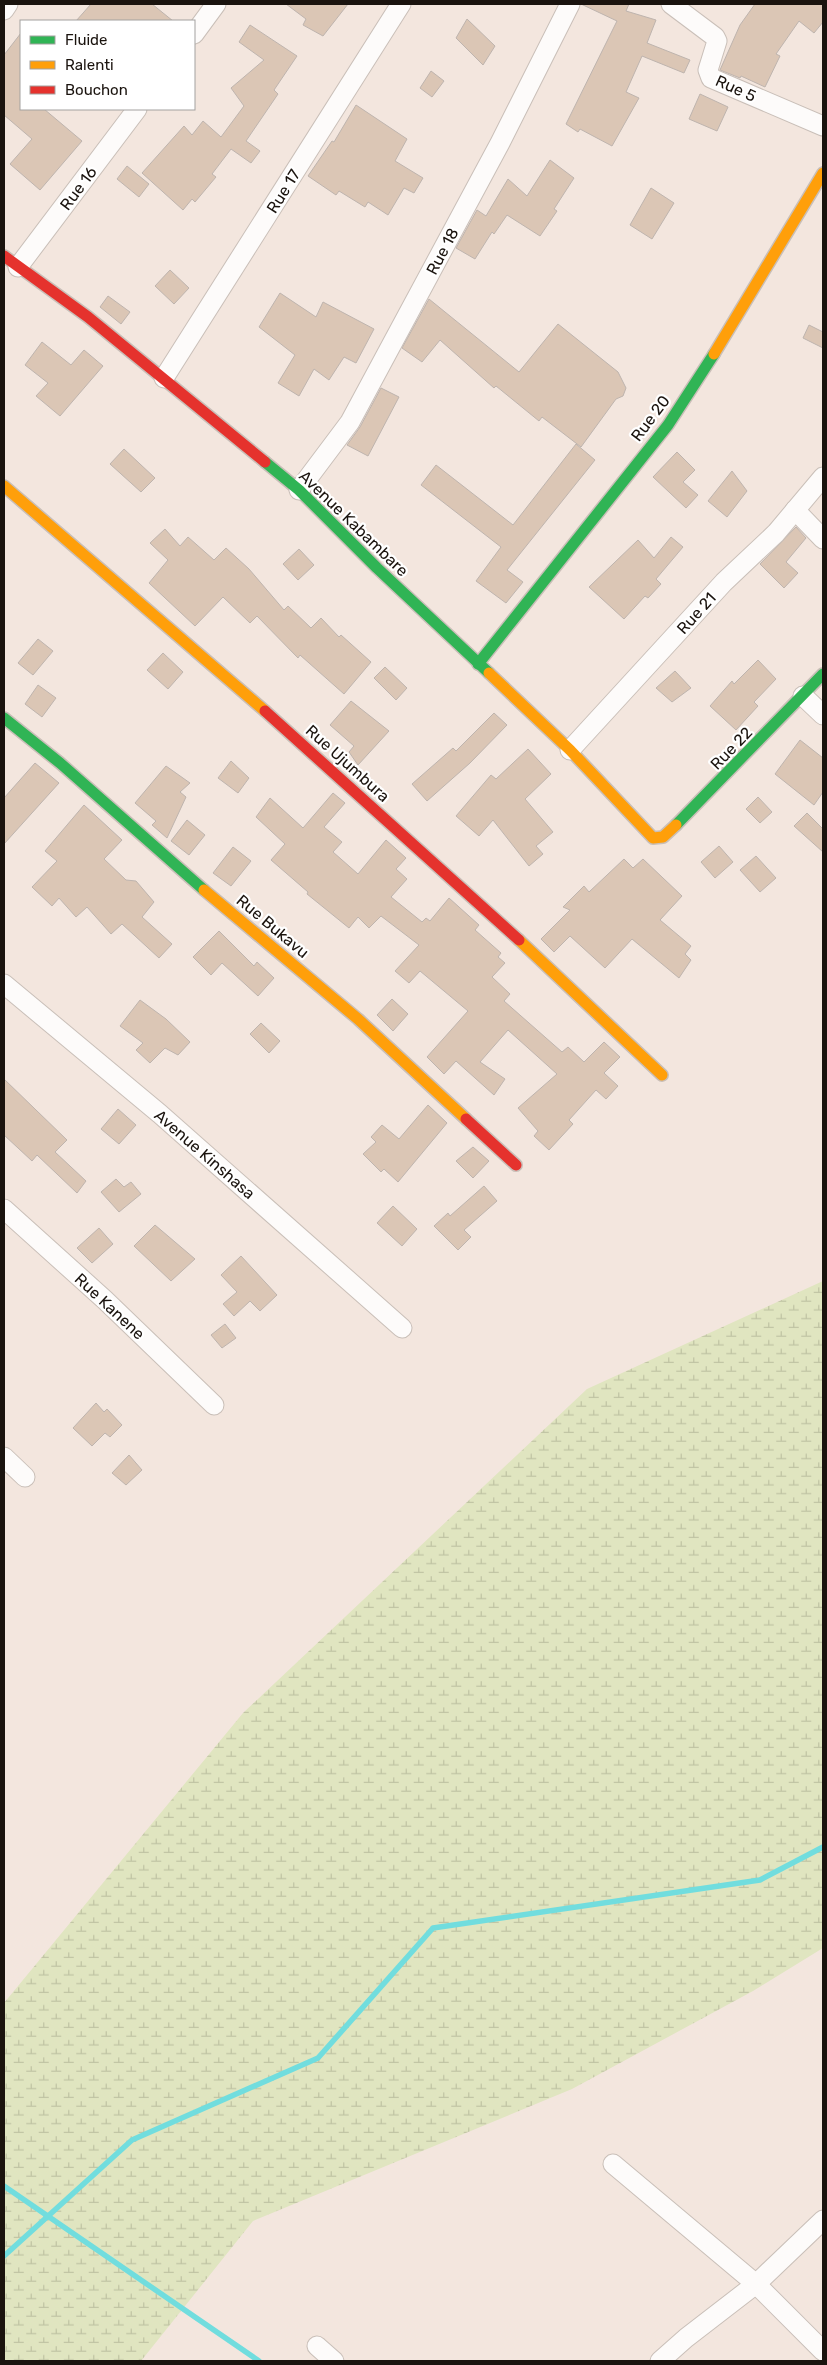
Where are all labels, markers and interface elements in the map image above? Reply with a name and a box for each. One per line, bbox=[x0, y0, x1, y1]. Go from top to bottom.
legend bbox=[20, 20, 195, 110]
text: Fluide bbox=[65, 31, 107, 49]
text: Ralenti bbox=[65, 56, 114, 74]
street label: Rue 5 bbox=[713, 71, 759, 106]
text: Bouchon bbox=[65, 81, 128, 99]
street label: Rue 16 bbox=[56, 163, 101, 214]
street label: Rue 17 bbox=[263, 166, 304, 217]
street label: Rue 18 bbox=[422, 225, 463, 278]
street label: Rue 20 bbox=[627, 392, 674, 445]
street label: Avenue Kabambare bbox=[295, 466, 412, 580]
street label: Rue 21 bbox=[673, 589, 720, 638]
street label: Rue Ujumbura bbox=[302, 721, 393, 806]
street label: Rue 22 bbox=[707, 723, 756, 774]
street label: Rue Bukavu bbox=[233, 891, 313, 962]
street label: Avenue Kinshasa bbox=[151, 1106, 259, 1203]
street label: Rue Kanene bbox=[71, 1269, 149, 1344]

